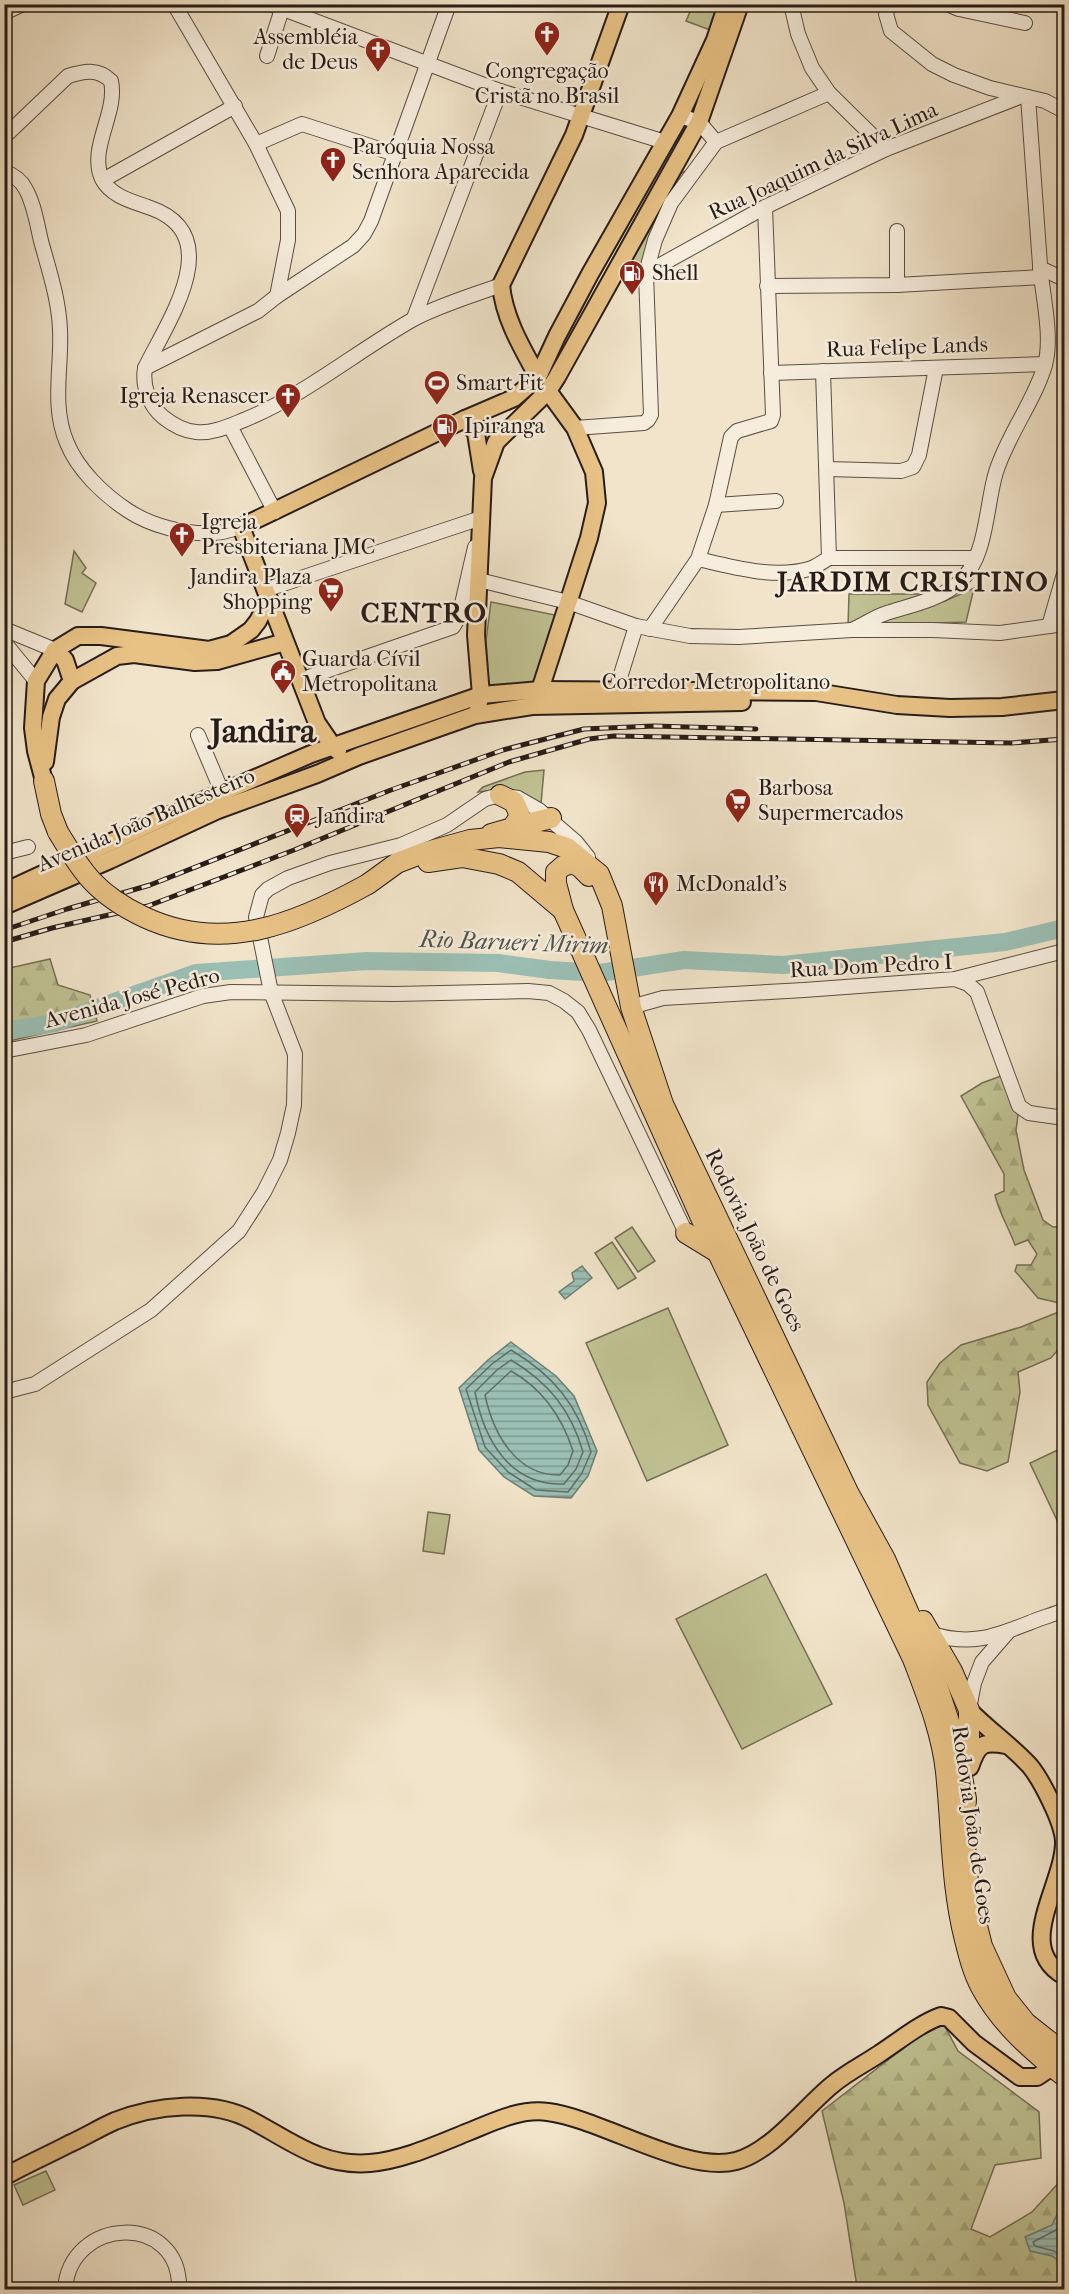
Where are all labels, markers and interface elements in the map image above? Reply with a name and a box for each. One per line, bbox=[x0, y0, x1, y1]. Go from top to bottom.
church icon: Congregação Cristã no Brasil bbox=[532, 19, 562, 57]
place label: Assembléia de Deus bbox=[253, 24, 359, 75]
church icon: Assembléia de Deus bbox=[363, 35, 393, 73]
place label: Congregação Cristã no Brasil bbox=[475, 58, 619, 109]
street label: Rua Joaquim da Silva Lima bbox=[704, 96, 942, 226]
place label: Paróquia Nossa Senhora Aparecida bbox=[352, 134, 530, 185]
church icon: Paróquia Nossa Senhora Aparecida bbox=[318, 145, 348, 183]
fuel station icon: Shell bbox=[617, 258, 647, 296]
place label: Shell bbox=[652, 260, 699, 286]
street label: Rua Felipe Lands bbox=[826, 331, 988, 363]
sports icon: Smart Fit bbox=[422, 368, 452, 406]
place label: Smart Fit bbox=[456, 370, 544, 396]
church icon: Igreja Renascer bbox=[273, 381, 303, 419]
place label: Igreja Renascer bbox=[119, 383, 269, 409]
fuel station icon: Ipiranga bbox=[430, 411, 460, 449]
place label: Ipiranga bbox=[464, 413, 546, 439]
place label: Igreja Presbiteriana JMC bbox=[201, 509, 376, 560]
church icon: Igreja Presbiteriana JMC bbox=[167, 520, 197, 558]
place label: Jandira Plaza Shopping bbox=[187, 564, 313, 615]
district label: JARDIM CRISTINO bbox=[774, 565, 1049, 598]
supermarket icon: Jandira Plaza Shopping bbox=[316, 575, 346, 613]
district label: CENTRO bbox=[361, 596, 487, 629]
place label: Guarda Cívil Metropolitana bbox=[302, 646, 438, 697]
public building icon: Guarda Cívil Metropolitana bbox=[268, 657, 298, 695]
street label: Corredor Metropolitano bbox=[602, 669, 830, 695]
district label: Jandira bbox=[207, 711, 317, 751]
street label: Avenida João Balhesteiro bbox=[32, 762, 259, 878]
place label: Barbosa Supermercados bbox=[758, 775, 903, 826]
supermarket icon: Barbosa Supermercados bbox=[723, 786, 753, 824]
station icon: Jandira bbox=[282, 801, 312, 839]
place label: Jandira bbox=[314, 803, 385, 829]
restaurant icon: McDonald's bbox=[641, 869, 671, 907]
place label: McDonald's bbox=[676, 871, 787, 897]
water label: Rio Barueri Mirim bbox=[417, 925, 609, 959]
street label: Rua Dom Pedro I bbox=[789, 949, 954, 983]
street label: Avenida José Pedro bbox=[41, 962, 222, 1034]
street label: Rodovia João de Goes bbox=[699, 1144, 811, 1336]
street label: Rodovia João de Goes bbox=[946, 1724, 1000, 1926]

